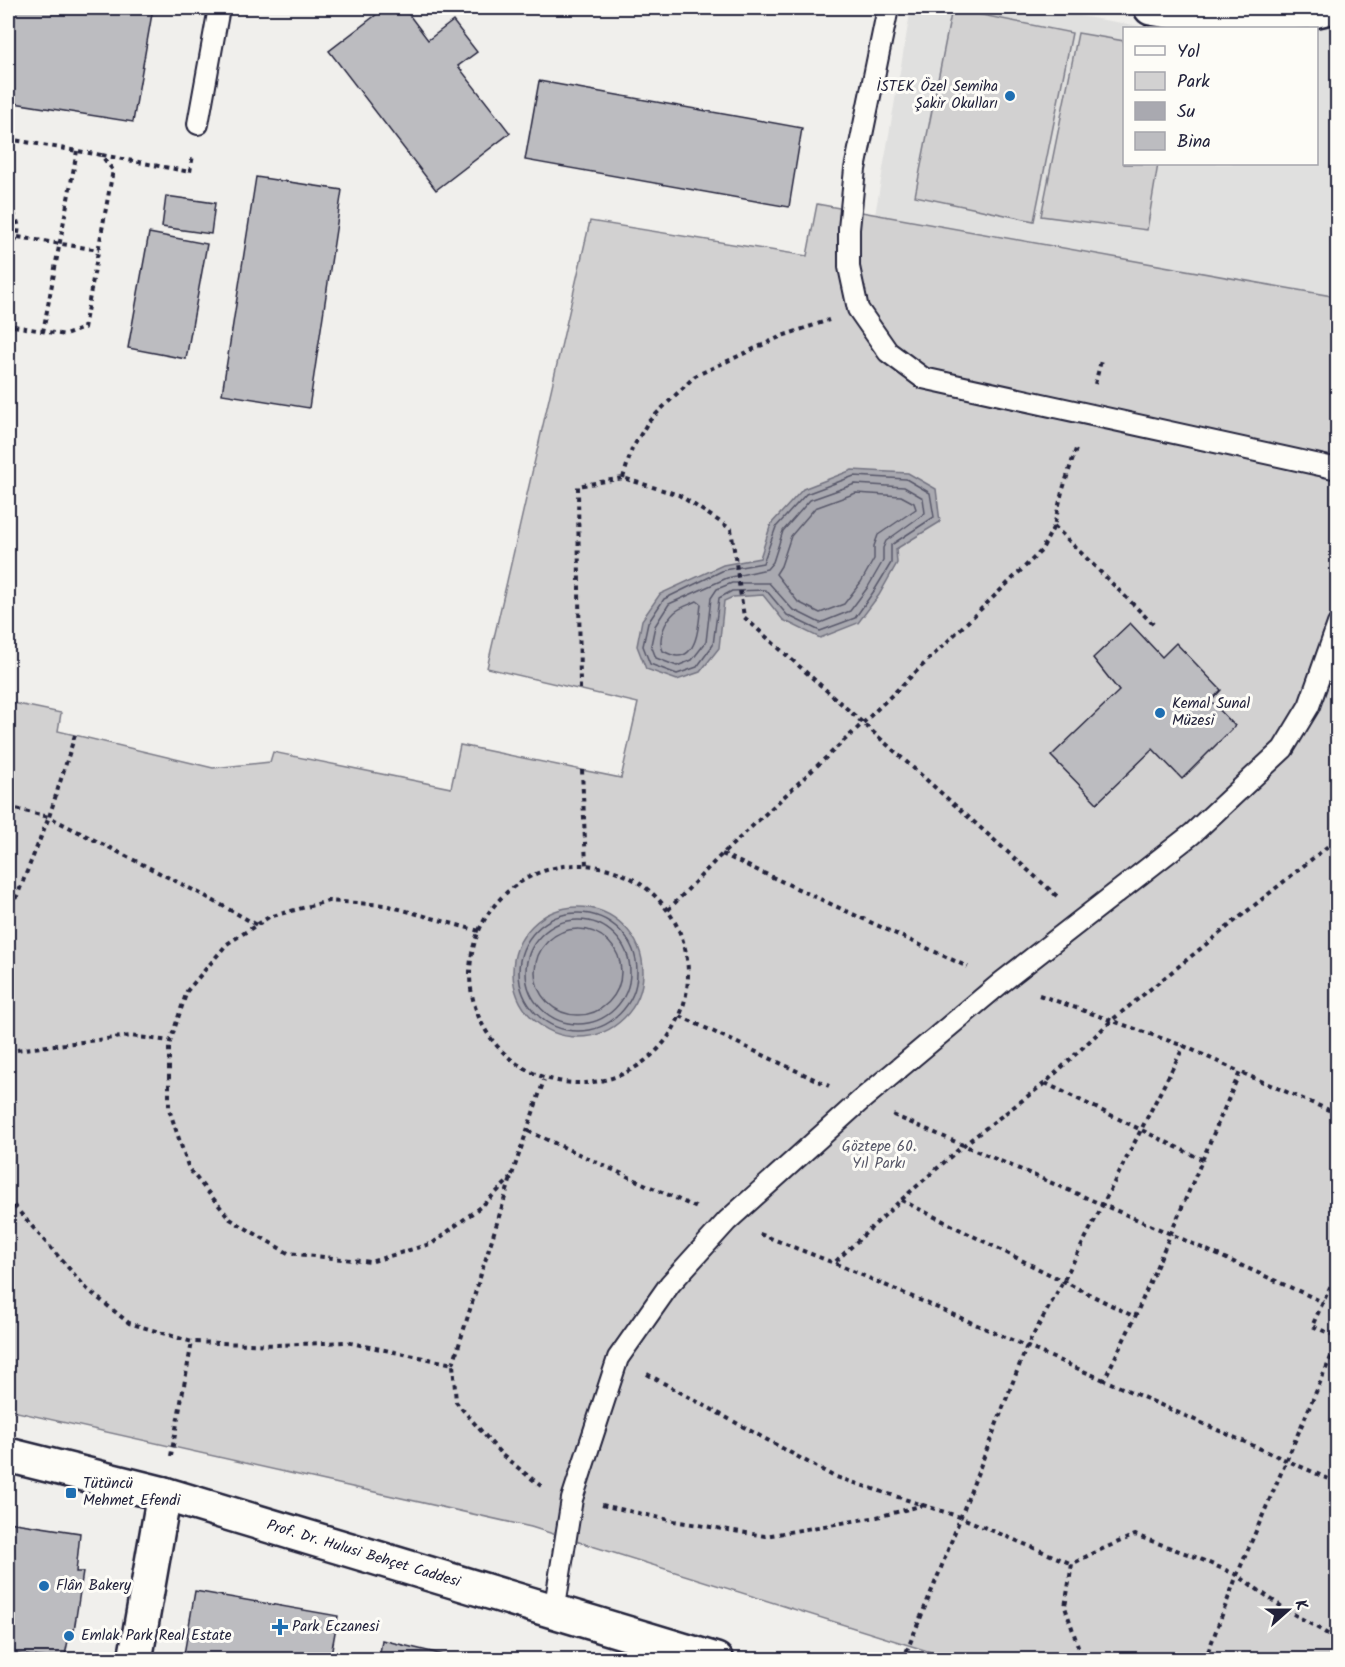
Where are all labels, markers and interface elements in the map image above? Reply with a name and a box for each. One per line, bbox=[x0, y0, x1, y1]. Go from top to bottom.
legend bbox=[1123, 27, 1318, 165]
text: Yol bbox=[1177, 38, 1201, 67]
text: Park bbox=[1177, 68, 1210, 97]
place label: İSTEK Özel Semiha Şakir Okulları bbox=[876, 75, 998, 116]
marker: İSTEK Özel Semiha Şakir Okulları bbox=[1003, 89, 1017, 103]
text: Su bbox=[1177, 98, 1196, 127]
text: Bina bbox=[1177, 128, 1211, 157]
place label: Kemal Sunal Müzesi bbox=[1172, 692, 1250, 733]
marker: Kemal Sunal Müzesi bbox=[1153, 706, 1167, 720]
park label: Göztepe 60. Yıl Parkı bbox=[842, 1135, 916, 1176]
place label: Tütüncü Mehmet Efendi bbox=[83, 1472, 182, 1513]
marker: Tütüncü Mehmet Efendi bbox=[64, 1486, 78, 1500]
street label: Prof. Dr. Hulusi Behçet Caddesi bbox=[264, 1514, 464, 1595]
place label: Flân Bakery bbox=[56, 1574, 132, 1598]
marker: Flân Bakery bbox=[37, 1579, 51, 1593]
north arrow bbox=[1258, 1580, 1318, 1640]
text: K bbox=[1287, 1596, 1314, 1614]
place label: Park Eczanesi bbox=[292, 1615, 380, 1639]
marker: Park Eczanesi bbox=[273, 1620, 287, 1634]
place label: Emlak Park Real Estate bbox=[81, 1624, 232, 1648]
marker: Emlak Park Real Estate bbox=[62, 1629, 76, 1643]

